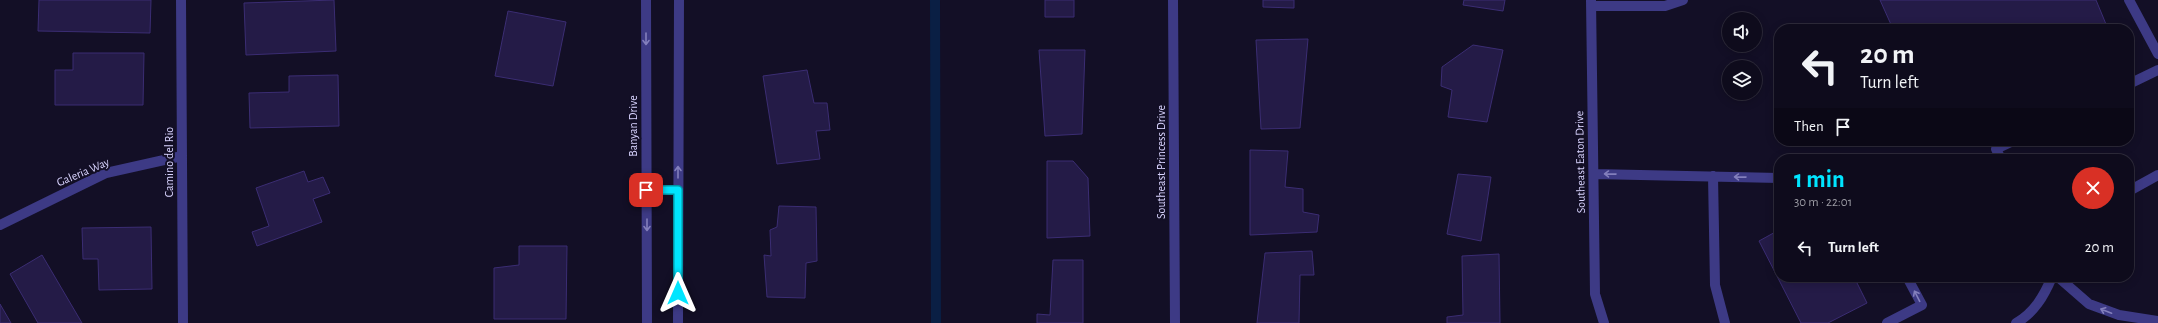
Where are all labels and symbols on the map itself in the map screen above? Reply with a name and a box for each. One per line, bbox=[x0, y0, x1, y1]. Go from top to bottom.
one-way arrow bbox=[642, 32, 650, 45]
street label: Banyan Drive bbox=[627, 95, 640, 157]
street label: Southeast Princess Drive bbox=[1155, 105, 1167, 219]
street label: Southeast Eaton Drive bbox=[1573, 111, 1587, 213]
street label: Camino del Rio bbox=[163, 127, 175, 197]
street label: Galeria Way bbox=[55, 156, 112, 189]
one-way arrow bbox=[674, 166, 682, 179]
one-way arrow bbox=[1604, 170, 1617, 178]
pin bbox=[629, 173, 663, 207]
one-way arrow bbox=[1734, 173, 1747, 181]
one-way arrow bbox=[643, 218, 651, 231]
position arrow bbox=[657, 272, 699, 314]
one-way arrow bbox=[1913, 290, 1920, 302]
one-way arrow bbox=[2101, 306, 2113, 314]

